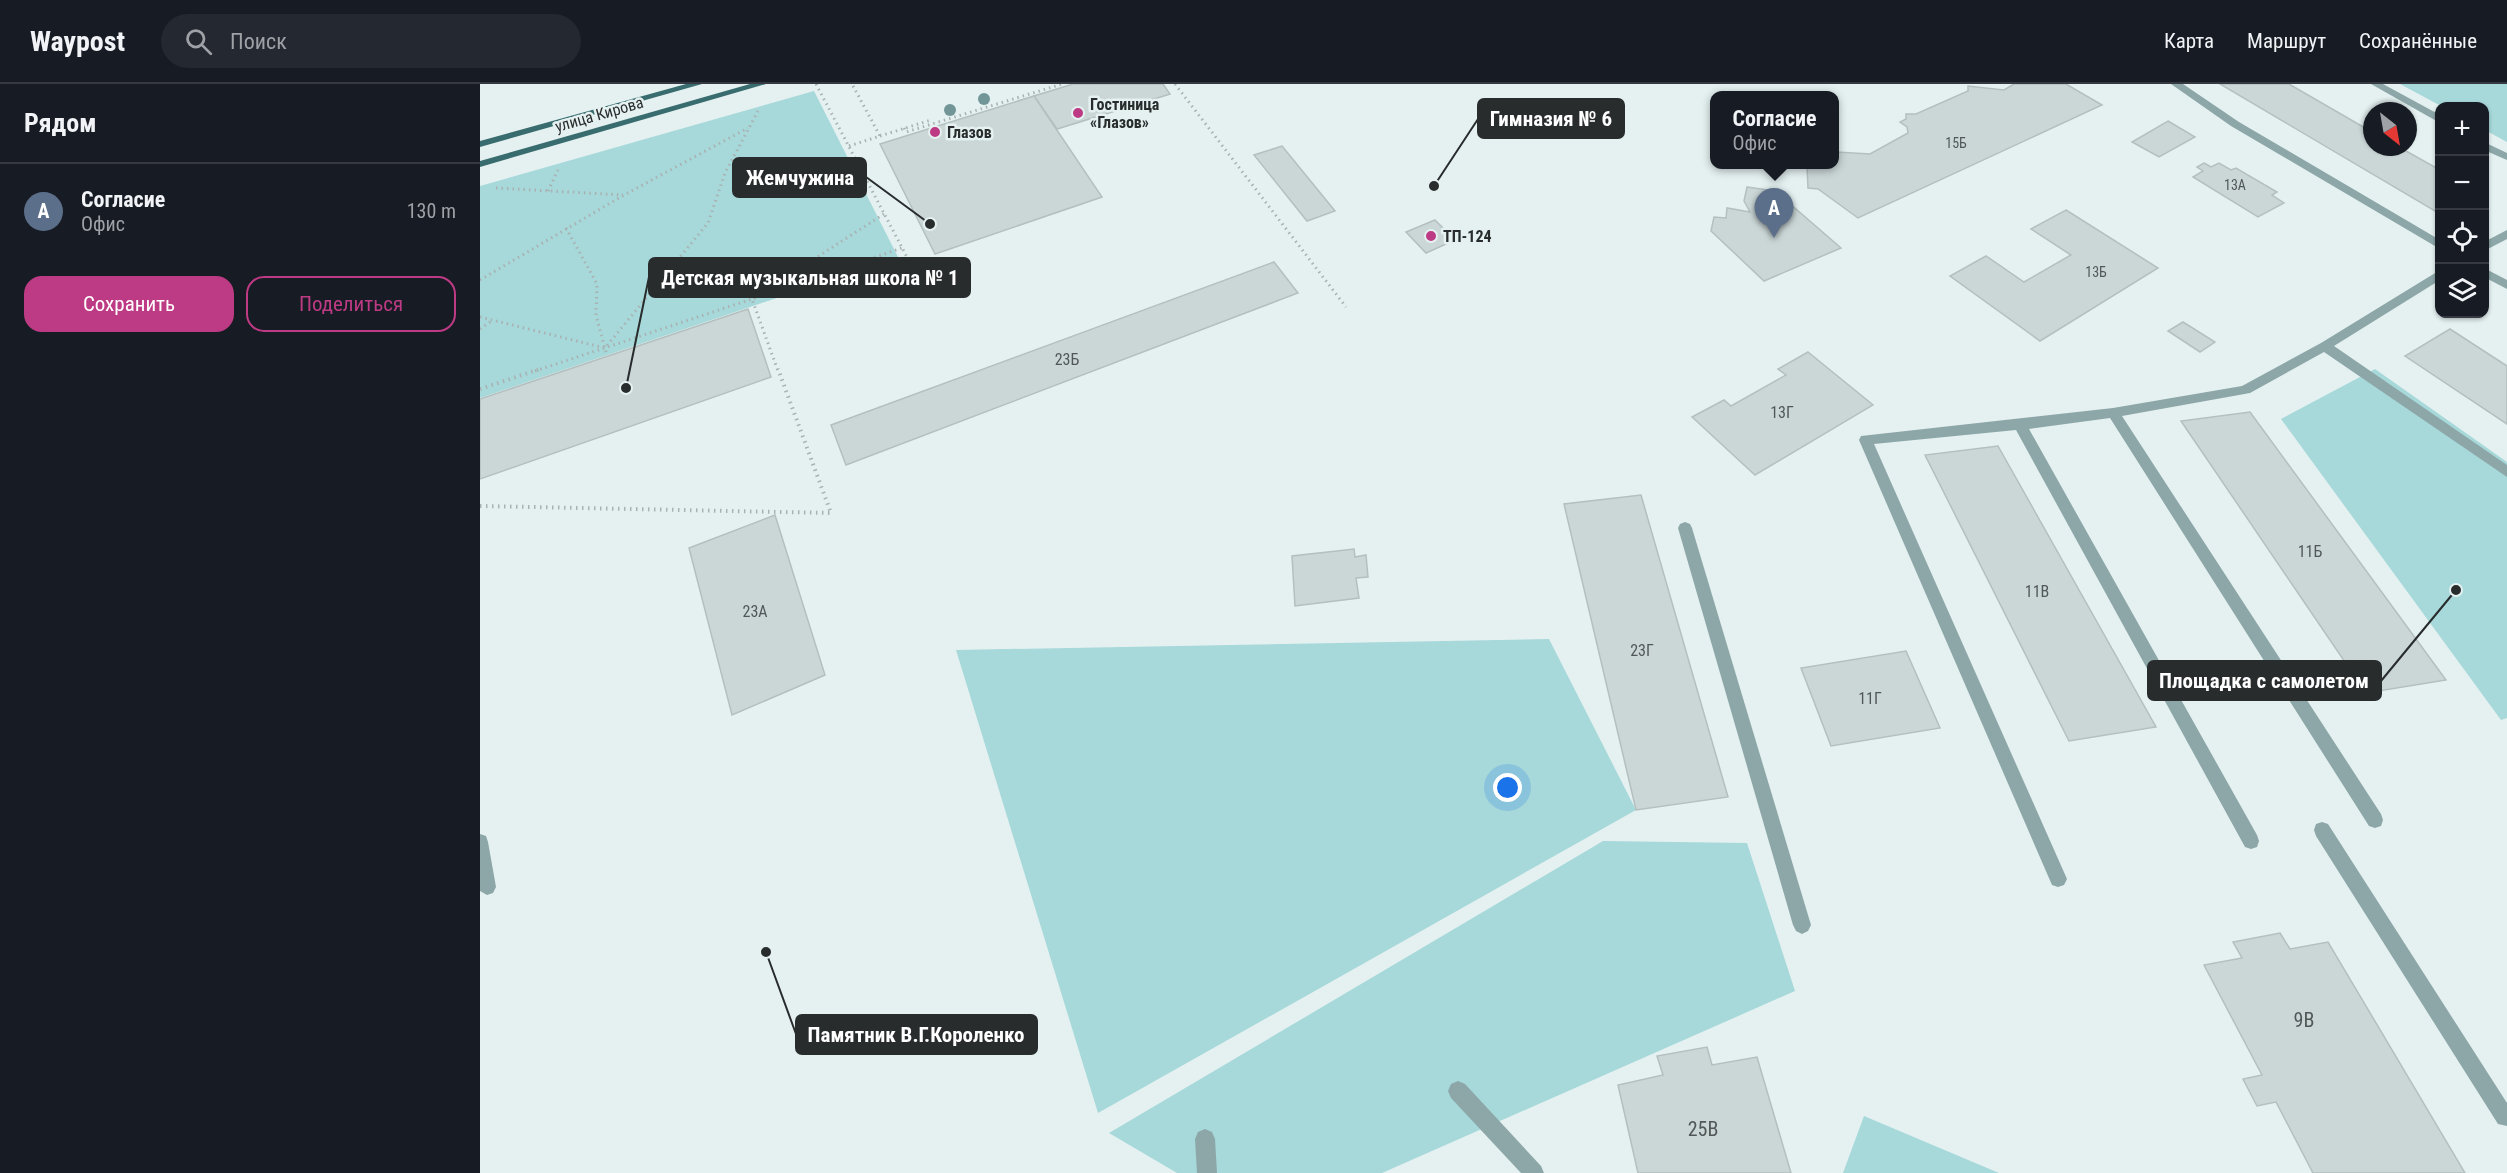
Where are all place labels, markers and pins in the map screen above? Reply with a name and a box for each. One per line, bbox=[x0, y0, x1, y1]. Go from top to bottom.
place label: Гостиница «Глазов» bbox=[1090, 95, 1160, 132]
callout: Гимназия № 6 bbox=[1478, 99, 1624, 138]
marker: Гостиница «Глазов» bbox=[1071, 106, 1085, 120]
place label: Глазов bbox=[947, 123, 992, 142]
marker: Глазов bbox=[928, 125, 942, 139]
callout: Жемчужина bbox=[733, 158, 866, 197]
pin: A bbox=[1754, 188, 1794, 238]
place label: ТП-124 bbox=[1443, 227, 1492, 246]
marker: ТП-124 bbox=[1424, 229, 1438, 243]
callout: Детская музыкальная школа № 1 bbox=[649, 258, 970, 297]
callout: Площадка с самолетом bbox=[2148, 661, 2381, 700]
callout: Памятник В.Г.Короленко bbox=[796, 1015, 1037, 1054]

